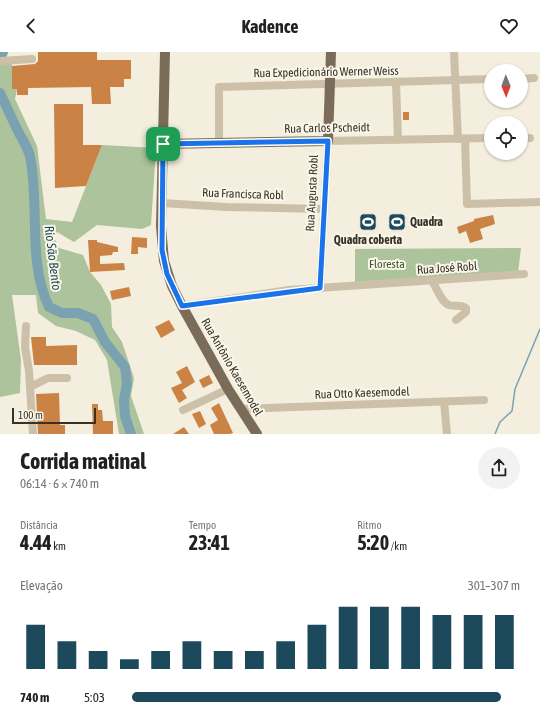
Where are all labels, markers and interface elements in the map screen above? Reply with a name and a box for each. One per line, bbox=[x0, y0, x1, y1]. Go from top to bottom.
icon: back bbox=[20, 15, 42, 37]
icon: heart bbox=[498, 15, 520, 37]
text: Kadence bbox=[241, 16, 299, 37]
street label: Rua Expedicionário Werner Weiss bbox=[253, 64, 399, 80]
north arrow bbox=[484, 64, 528, 108]
map controls bbox=[484, 64, 528, 160]
button: locate bbox=[484, 116, 528, 160]
street label: Rua Carlos Pscheidt bbox=[284, 120, 371, 136]
pin bbox=[146, 127, 180, 161]
icon: arrive bbox=[152, 133, 174, 155]
street label: Rua Augusta Robl bbox=[303, 153, 321, 232]
street label: Rua Francisca Robl bbox=[202, 186, 285, 202]
sports icon: Quadra coberta bbox=[358, 212, 378, 232]
sports icon: Quadra bbox=[387, 212, 407, 232]
place label: Quadra bbox=[410, 215, 443, 229]
water label: Rio São Bento bbox=[42, 225, 64, 291]
place label: Quadra coberta bbox=[334, 233, 403, 247]
park label: Floresta bbox=[369, 257, 405, 271]
street label: Rua José Robl bbox=[416, 259, 478, 277]
street label: Rua Antônio Kaesemodel bbox=[198, 316, 266, 419]
street label: Rua Otto Kaesemodel bbox=[314, 384, 411, 402]
scale bar bbox=[12, 406, 96, 425]
text: 100 m bbox=[18, 409, 43, 421]
button: share bbox=[478, 447, 520, 489]
text: Corrida matinal bbox=[20, 448, 146, 474]
text: 06:14 · 6 × 740 m bbox=[20, 476, 99, 491]
text: Distância bbox=[20, 519, 58, 531]
text: Tempo bbox=[189, 519, 216, 531]
text: Ritmo bbox=[357, 519, 382, 531]
text: 4.44 bbox=[20, 531, 52, 554]
text: 23:41 bbox=[189, 531, 230, 554]
text: 5:20 bbox=[357, 531, 389, 554]
text: km bbox=[52, 540, 66, 552]
text: /km bbox=[389, 540, 407, 552]
text: Elevação bbox=[20, 578, 63, 593]
text: 301–307 m bbox=[468, 578, 520, 593]
text: 740 m bbox=[20, 690, 49, 705]
text: 5:03 bbox=[84, 690, 105, 705]

